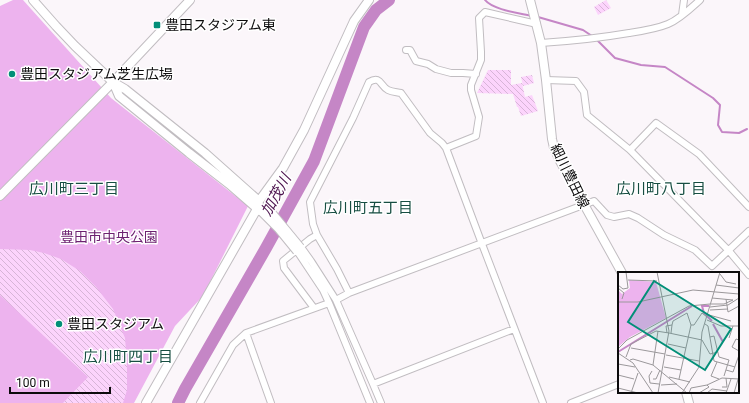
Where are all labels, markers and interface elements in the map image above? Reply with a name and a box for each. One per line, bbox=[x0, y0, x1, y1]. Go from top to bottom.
place label: 豊田スタジアム東 bbox=[165, 17, 276, 33]
marker: 豊田スタジアム東 bbox=[152, 20, 162, 30]
place label: 豊田スタジアム芝生広場 bbox=[20, 66, 173, 82]
marker: 豊田スタジアム芝生広場 bbox=[7, 69, 17, 79]
street label: 細川豊田線 bbox=[547, 141, 593, 211]
water label: 加茂川 bbox=[257, 169, 296, 219]
district label: 広川町三丁目 bbox=[29, 180, 119, 198]
district label: 広川町八丁目 bbox=[616, 180, 706, 198]
district label: 広川町五丁目 bbox=[323, 199, 413, 217]
park label: 豊田市中央公園 bbox=[60, 229, 158, 245]
inset map bbox=[618, 272, 739, 393]
place label: 豊田スタジアム bbox=[67, 316, 164, 332]
marker: 豊田スタジアム bbox=[54, 319, 64, 329]
district label: 広川町四丁目 bbox=[83, 348, 173, 366]
scale bar bbox=[10, 369, 110, 395]
text: 100 m bbox=[16, 376, 50, 390]

